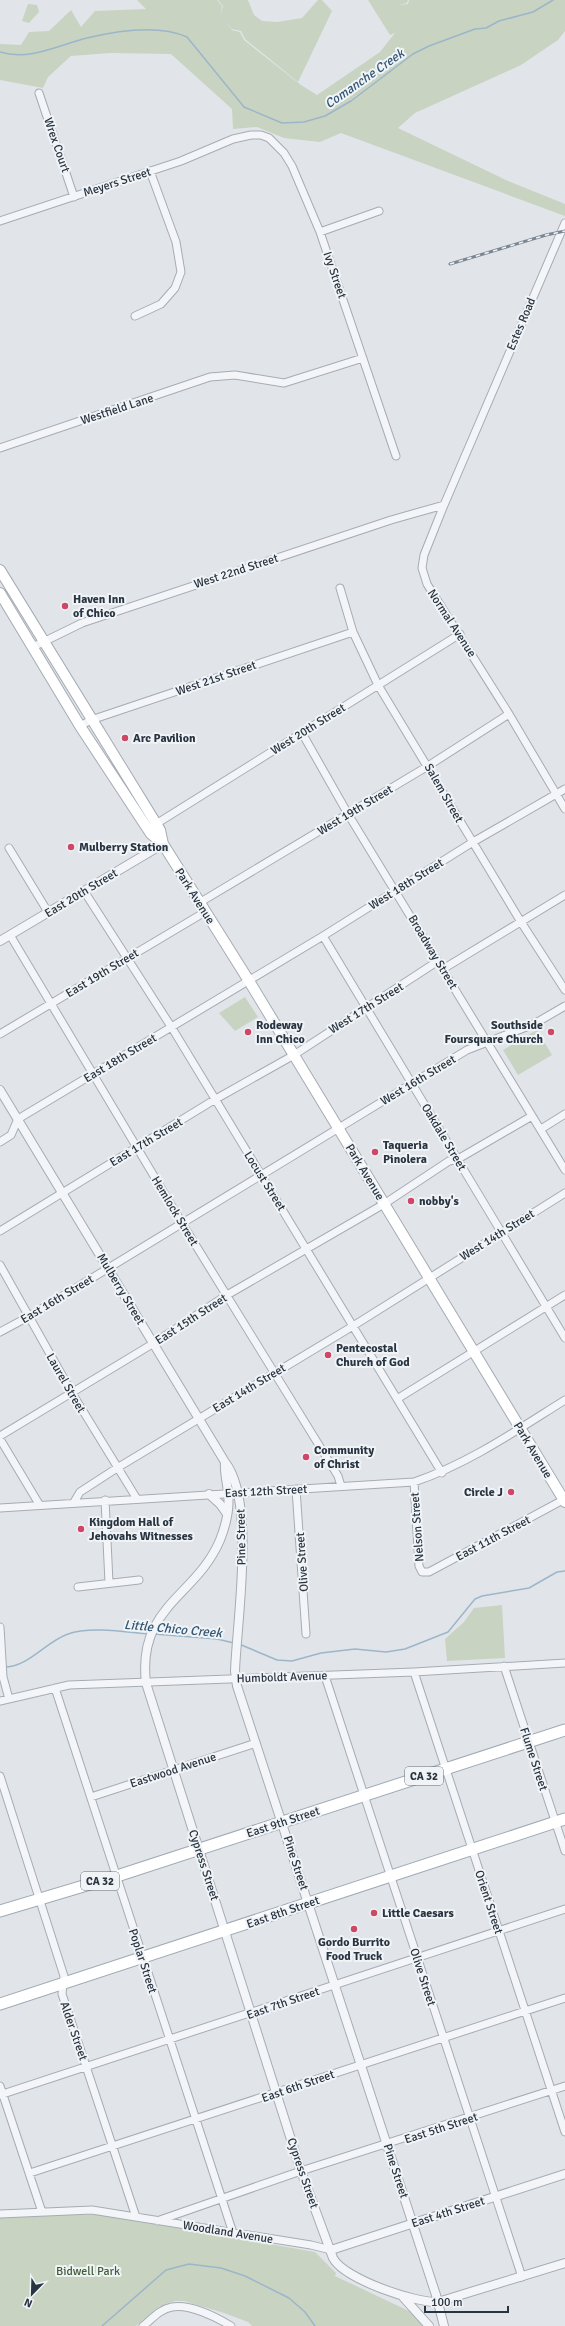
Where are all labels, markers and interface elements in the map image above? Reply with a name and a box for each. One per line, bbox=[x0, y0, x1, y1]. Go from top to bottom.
water label: Comanche Creek bbox=[322, 45, 408, 112]
street label: Wrex Court bbox=[40, 116, 73, 175]
street label: Meyers Street bbox=[81, 164, 153, 201]
street label: Ivy Street bbox=[320, 250, 350, 301]
street label: Estes Road bbox=[504, 296, 539, 353]
street label: Westfield Lane bbox=[79, 391, 155, 428]
street label: West 22nd Street bbox=[192, 551, 280, 592]
street label: Normal Avenue bbox=[424, 586, 479, 660]
place label: Haven Inn of Chico bbox=[73, 592, 125, 621]
marker: Haven Inn of Chico bbox=[60, 601, 70, 611]
street label: West 21st Street bbox=[174, 658, 258, 699]
street label: West 20th Street bbox=[268, 700, 348, 758]
place label: Arc Pavilion bbox=[133, 731, 196, 746]
marker: Arc Pavilion bbox=[120, 733, 130, 743]
street label: Salem Street bbox=[421, 761, 466, 825]
street label: West 19th Street bbox=[315, 782, 396, 839]
place label: Mulberry Station bbox=[79, 840, 169, 855]
marker: Mulberry Station bbox=[66, 842, 76, 852]
street label: West 18th Street bbox=[366, 855, 446, 913]
street label: Park Avenue bbox=[171, 865, 218, 927]
street label: East 20th Street bbox=[42, 866, 120, 921]
street label: Broadway Street bbox=[405, 912, 461, 992]
street label: East 19th Street bbox=[63, 946, 141, 1001]
street label: West 17th Street bbox=[326, 979, 406, 1037]
place label: Rodeway Inn Chico bbox=[256, 1018, 305, 1047]
place label: Southside Foursquare Church bbox=[444, 1018, 543, 1047]
marker: Rodeway Inn Chico bbox=[243, 1027, 253, 1037]
marker: Southside Foursquare Church bbox=[546, 1027, 556, 1037]
street label: East 18th Street bbox=[81, 1031, 159, 1086]
street label: West 16th Street bbox=[378, 1052, 459, 1109]
street label: Oakdale Street bbox=[418, 1101, 469, 1173]
street label: East 17th Street bbox=[107, 1115, 185, 1170]
place label: Taqueria Pinolera bbox=[383, 1138, 428, 1167]
street label: Park Avenue bbox=[342, 1141, 387, 1203]
marker: Taqueria Pinolera bbox=[370, 1147, 380, 1157]
street label: Locust Street bbox=[240, 1149, 289, 1214]
street label: Hemlock Street bbox=[148, 1174, 201, 1249]
place label: nobby's bbox=[419, 1194, 459, 1209]
marker: nobby's bbox=[406, 1196, 416, 1206]
street label: West 14th Street bbox=[457, 1206, 537, 1264]
street label: Mulberry Street bbox=[93, 1251, 148, 1328]
street label: East 16th Street bbox=[18, 1272, 96, 1327]
street label: East 15th Street bbox=[153, 1291, 230, 1348]
place label: Pentecostal Church of God bbox=[336, 1341, 410, 1370]
marker: Pentecostal Church of God bbox=[323, 1350, 333, 1360]
street label: Laurel Street bbox=[42, 1351, 89, 1416]
street label: East 14th Street bbox=[210, 1361, 288, 1416]
street label: Park Avenue bbox=[510, 1419, 555, 1481]
place label: Community of Christ bbox=[314, 1443, 374, 1472]
marker: Community of Christ bbox=[301, 1452, 311, 1462]
street label: East 12th Street bbox=[224, 1482, 308, 1501]
place label: Circle J bbox=[464, 1485, 503, 1500]
marker: Circle J bbox=[506, 1487, 516, 1497]
street label: Nelson Street bbox=[408, 1492, 427, 1562]
street label: Pine Street bbox=[234, 1509, 249, 1565]
street label: East 11th Street bbox=[453, 1512, 533, 1564]
place label: Kingdom Hall of Jehovahs Witnesses bbox=[89, 1515, 194, 1544]
marker: Kingdom Hall of Jehovahs Witnesses bbox=[76, 1524, 86, 1534]
street label: Olive Street bbox=[293, 1532, 312, 1592]
water label: Little Chico Creek bbox=[123, 1617, 224, 1641]
street label: Humboldt Avenue bbox=[236, 1668, 328, 1687]
street label: Flume Street bbox=[516, 1726, 551, 1793]
street label: Eastwood Avenue bbox=[128, 1749, 218, 1791]
road number: CA 32 bbox=[405, 1767, 443, 1785]
street label: East 9th Street bbox=[245, 1804, 322, 1841]
street label: Cypress Street bbox=[185, 1828, 222, 1903]
street label: Pine Street bbox=[280, 1834, 311, 1892]
street label: Orient Street bbox=[471, 1868, 506, 1936]
road number: CA 32 bbox=[81, 1872, 119, 1890]
street label: East 8th Street bbox=[245, 1893, 322, 1932]
place label: Little Caesars bbox=[382, 1906, 454, 1921]
marker: Little Caesars bbox=[369, 1908, 379, 1918]
marker: Gordo Burrito Food Truck bbox=[349, 1924, 359, 1934]
street label: Poplar Street bbox=[125, 1927, 160, 1995]
place label: Gordo Burrito Food Truck bbox=[318, 1935, 390, 1964]
street label: Olive Street bbox=[406, 1946, 439, 2008]
street label: East 7th Street bbox=[245, 1984, 322, 2023]
street label: Alder Street bbox=[56, 2000, 91, 2063]
street label: East 6th Street bbox=[260, 2067, 337, 2106]
street label: East 5th Street bbox=[403, 2110, 480, 2147]
street label: Cypress Street bbox=[283, 2136, 322, 2211]
street label: Pine Street bbox=[380, 2142, 411, 2200]
street label: East 4th Street bbox=[410, 2194, 487, 2231]
street label: Woodland Avenue bbox=[182, 2218, 274, 2247]
park label: Bidwell Park bbox=[56, 2264, 120, 2279]
north arrow bbox=[12, 2274, 52, 2314]
scale bar bbox=[425, 2288, 508, 2314]
text: N bbox=[22, 2295, 34, 2310]
text: 100 m bbox=[431, 2295, 463, 2310]

